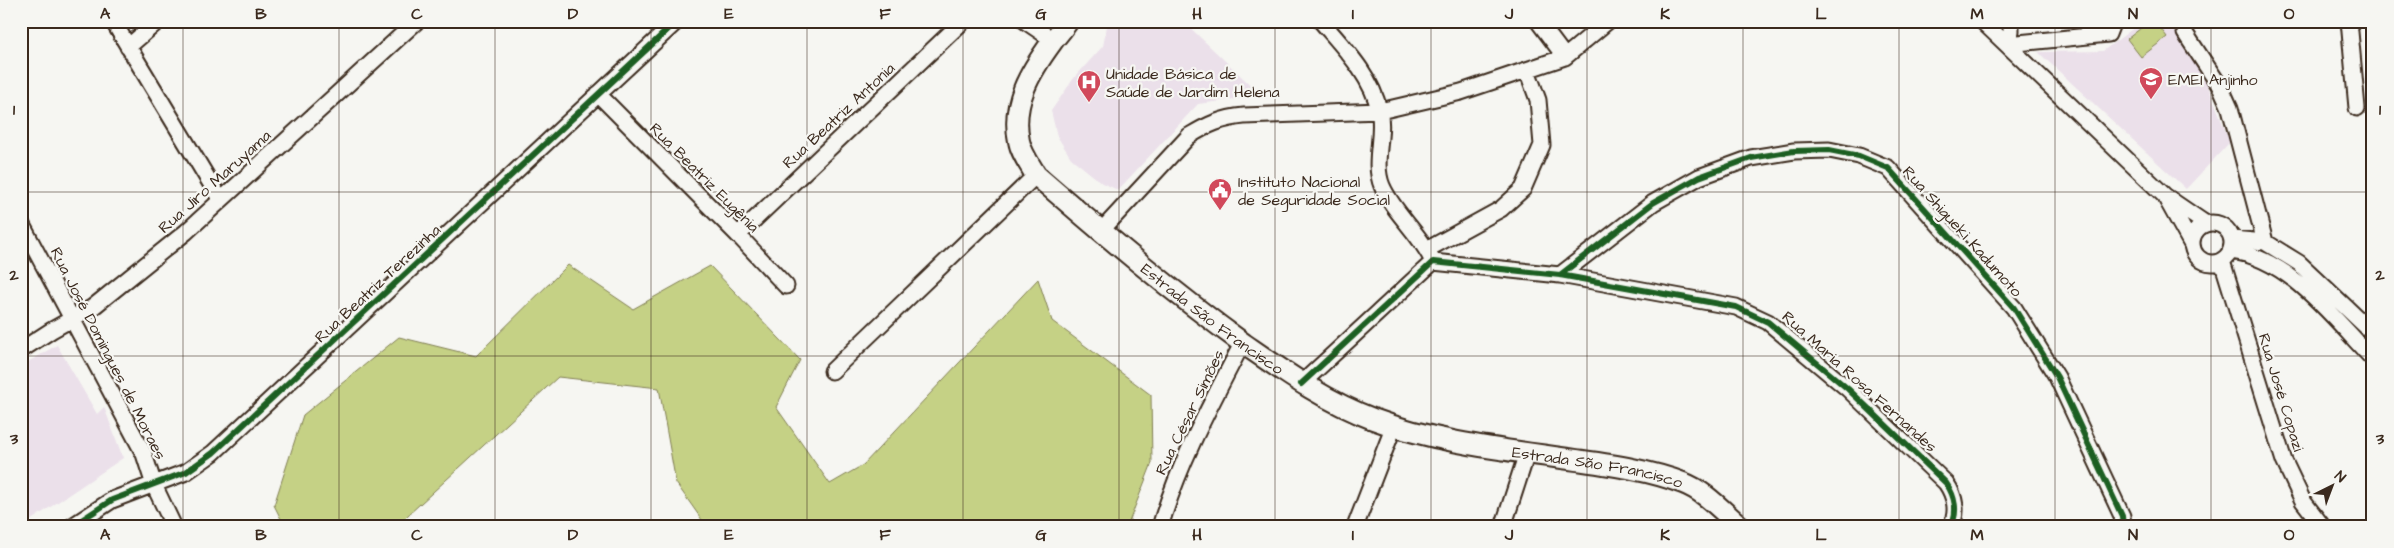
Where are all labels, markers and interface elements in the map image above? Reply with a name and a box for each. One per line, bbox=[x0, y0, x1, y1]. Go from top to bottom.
text: A bbox=[100, 3, 111, 25]
text: B bbox=[255, 3, 267, 25]
text: C bbox=[411, 3, 423, 25]
text: D bbox=[568, 3, 579, 25]
text: E bbox=[724, 3, 734, 25]
text: F bbox=[879, 3, 891, 25]
text: G bbox=[1035, 3, 1047, 25]
text: H bbox=[1192, 3, 1202, 25]
text: I bbox=[1352, 3, 1354, 25]
text: J bbox=[1504, 3, 1514, 25]
text: K bbox=[1660, 3, 1670, 25]
text: L bbox=[1815, 3, 1827, 25]
text: M bbox=[1970, 3, 1984, 25]
text: N bbox=[2128, 3, 2138, 25]
text: O bbox=[2284, 3, 2295, 25]
street label: Rua Beatriz Antonia bbox=[778, 58, 900, 174]
place label: Unidade Básica de Saúde de Jardim Helena bbox=[1106, 63, 1280, 103]
school or university icon: EMEI Anjinho bbox=[2138, 66, 2164, 100]
hospital icon: Unidade Básica de Saúde de Jardim Helena bbox=[1076, 69, 1102, 103]
place label: EMEI Anjinho bbox=[2168, 69, 2257, 91]
text: 1 bbox=[13, 99, 16, 121]
text: 1 bbox=[2379, 99, 2382, 121]
street label: Rua Beatriz Eugênia bbox=[644, 118, 764, 238]
street label: Rua Jiro Maruyama bbox=[153, 125, 277, 239]
street label: Rua Shigueki Kadumoto bbox=[1897, 161, 2027, 303]
place label: Instituto Nacional de Seguridade Social bbox=[1238, 171, 1390, 212]
public building icon: Instituto Nacional de Seguridade Social bbox=[1207, 177, 1233, 211]
street label: Rua Beatriz Terezinha bbox=[310, 219, 445, 348]
street label: Rua José Domingues de Moraes bbox=[44, 244, 171, 464]
street label: Estrada São Francisco bbox=[1136, 258, 1288, 380]
text: 2 bbox=[8, 264, 19, 286]
text: 2 bbox=[2374, 264, 2385, 286]
street label: Rua Maria Rosa Fernandes bbox=[1777, 306, 1942, 457]
street label: Rua José Copazi bbox=[2253, 331, 2310, 455]
street label: Rua César Simões bbox=[1150, 346, 1230, 479]
text: 3 bbox=[9, 428, 19, 450]
text: 3 bbox=[2375, 428, 2385, 450]
street label: Estrada São Francisco bbox=[1511, 441, 1686, 494]
north arrow bbox=[2306, 460, 2356, 510]
text: N bbox=[2330, 467, 2350, 488]
text: A bbox=[100, 524, 111, 546]
text: B bbox=[255, 524, 267, 546]
text: C bbox=[411, 524, 423, 546]
text: D bbox=[568, 524, 579, 546]
text: E bbox=[724, 524, 734, 546]
text: F bbox=[879, 524, 891, 546]
text: G bbox=[1035, 524, 1047, 546]
text: H bbox=[1192, 524, 1202, 546]
text: I bbox=[1352, 524, 1354, 546]
text: J bbox=[1504, 524, 1514, 546]
text: K bbox=[1660, 524, 1670, 546]
text: L bbox=[1815, 524, 1827, 546]
text: M bbox=[1970, 524, 1984, 546]
text: N bbox=[2128, 524, 2138, 546]
text: O bbox=[2284, 524, 2295, 546]

